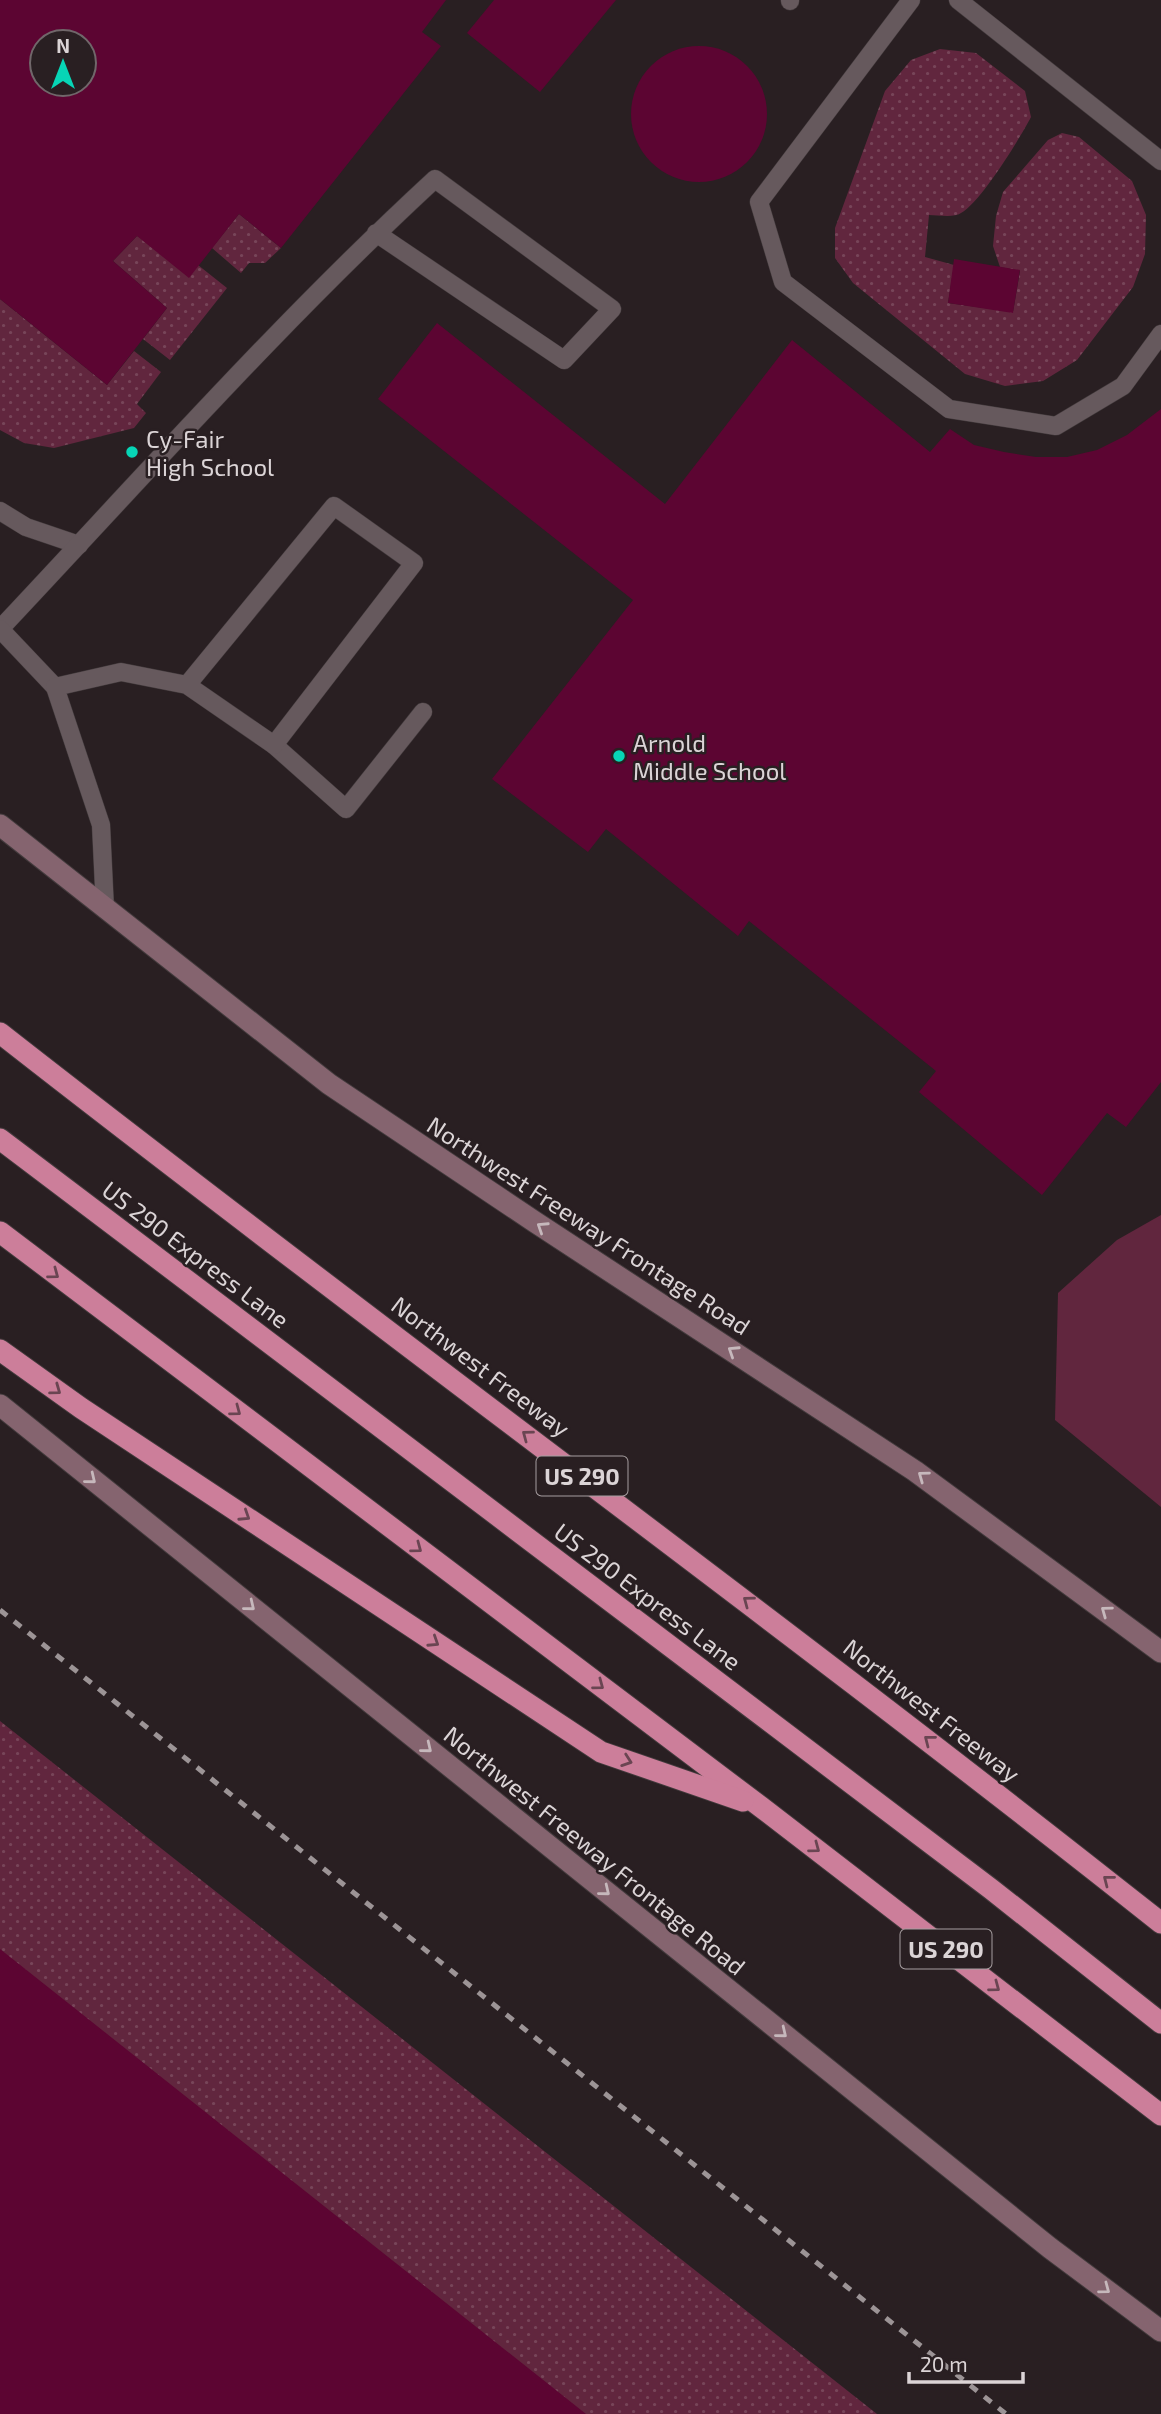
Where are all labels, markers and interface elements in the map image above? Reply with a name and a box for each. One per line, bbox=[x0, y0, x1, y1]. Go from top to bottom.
north arrow bbox=[28, 28, 98, 98]
text: N bbox=[56, 34, 70, 57]
place label: Cy-Fair High School bbox=[146, 424, 274, 481]
marker: Cy-Fair High School bbox=[124, 444, 140, 460]
place label: Arnold Middle School bbox=[633, 728, 786, 785]
marker: Arnold Middle School bbox=[611, 748, 627, 764]
street label: Northwest Freeway Frontage Road bbox=[422, 1110, 756, 1340]
street label: US 290 Express Lane bbox=[97, 1174, 295, 1334]
one-way arrow bbox=[537, 1222, 550, 1235]
one-way arrow bbox=[46, 1265, 59, 1278]
street label: Northwest Freeway bbox=[386, 1289, 576, 1443]
one-way arrow bbox=[727, 1347, 740, 1360]
one-way arrow bbox=[48, 1382, 61, 1394]
one-way arrow bbox=[228, 1402, 241, 1415]
one-way arrow bbox=[523, 1430, 535, 1443]
road number: US 290 bbox=[536, 1456, 628, 1496]
one-way arrow bbox=[84, 1470, 96, 1483]
one-way arrow bbox=[918, 1472, 931, 1485]
one-way arrow bbox=[237, 1508, 250, 1521]
street label: US 290 Express Lane bbox=[549, 1516, 747, 1676]
one-way arrow bbox=[410, 1539, 422, 1552]
one-way arrow bbox=[743, 1597, 756, 1610]
one-way arrow bbox=[241, 1598, 254, 1610]
one-way arrow bbox=[1101, 1607, 1114, 1620]
street label: Northwest Freeway bbox=[838, 1632, 1026, 1788]
one-way arrow bbox=[427, 1634, 440, 1647]
one-way arrow bbox=[591, 1676, 604, 1689]
street label: Northwest Freeway Frontage Road bbox=[439, 1719, 751, 1981]
one-way arrow bbox=[924, 1735, 936, 1748]
one-way arrow bbox=[420, 1740, 432, 1753]
one-way arrow bbox=[621, 1753, 633, 1767]
one-way arrow bbox=[807, 1840, 820, 1853]
one-way arrow bbox=[1103, 1876, 1115, 1889]
one-way arrow bbox=[597, 1882, 609, 1895]
road number: US 290 bbox=[900, 1930, 992, 1968]
one-way arrow bbox=[988, 1978, 1000, 1991]
one-way arrow bbox=[775, 2025, 787, 2038]
one-way arrow bbox=[1097, 2281, 1109, 2293]
scale bar bbox=[909, 2340, 1023, 2384]
text: 20 m bbox=[920, 2351, 968, 2376]

